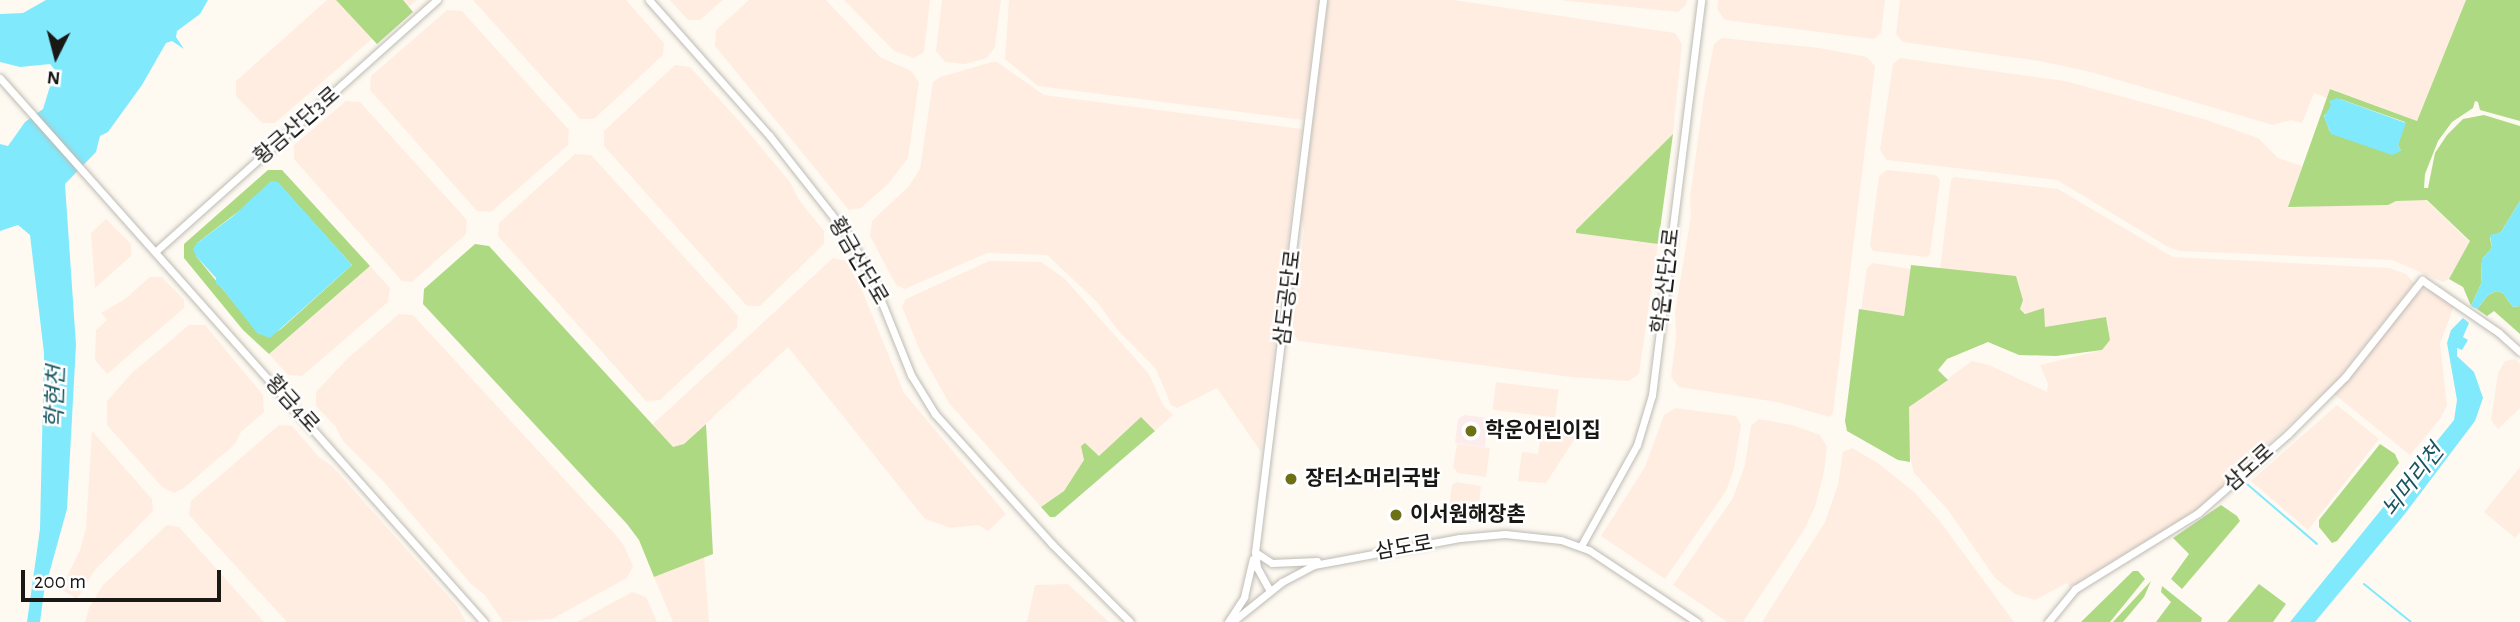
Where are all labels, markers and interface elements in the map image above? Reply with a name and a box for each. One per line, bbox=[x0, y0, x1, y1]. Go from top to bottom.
north arrow bbox=[21, 21, 91, 91]
text: N bbox=[46, 67, 61, 88]
street label: 황금산단3로 bbox=[249, 82, 345, 170]
street label: 황금산단로 bbox=[823, 213, 893, 309]
street label: 학운산단2로 bbox=[1647, 227, 1685, 335]
street label: 삼도공단로 bbox=[1270, 249, 1306, 347]
water label: 학현천 bbox=[42, 365, 72, 429]
street label: 황금4로 bbox=[260, 370, 324, 438]
place label: 학운어린이집 bbox=[1485, 418, 1601, 444]
marker: 학운어린이집 bbox=[1463, 423, 1479, 439]
street label: 삼도로 bbox=[2219, 439, 2279, 497]
water label: 뇌머리천 bbox=[2377, 439, 2451, 523]
place label: 장터소머리국밥 bbox=[1305, 466, 1440, 492]
marker: 장터소머리국밥 bbox=[1283, 471, 1299, 487]
place label: 이서원해장촌 bbox=[1410, 502, 1526, 528]
marker: 이서원해장촌 bbox=[1388, 507, 1404, 523]
street label: 삼도로 bbox=[1373, 531, 1435, 565]
scale bar bbox=[24, 556, 224, 600]
text: 200 m bbox=[34, 571, 86, 592]

